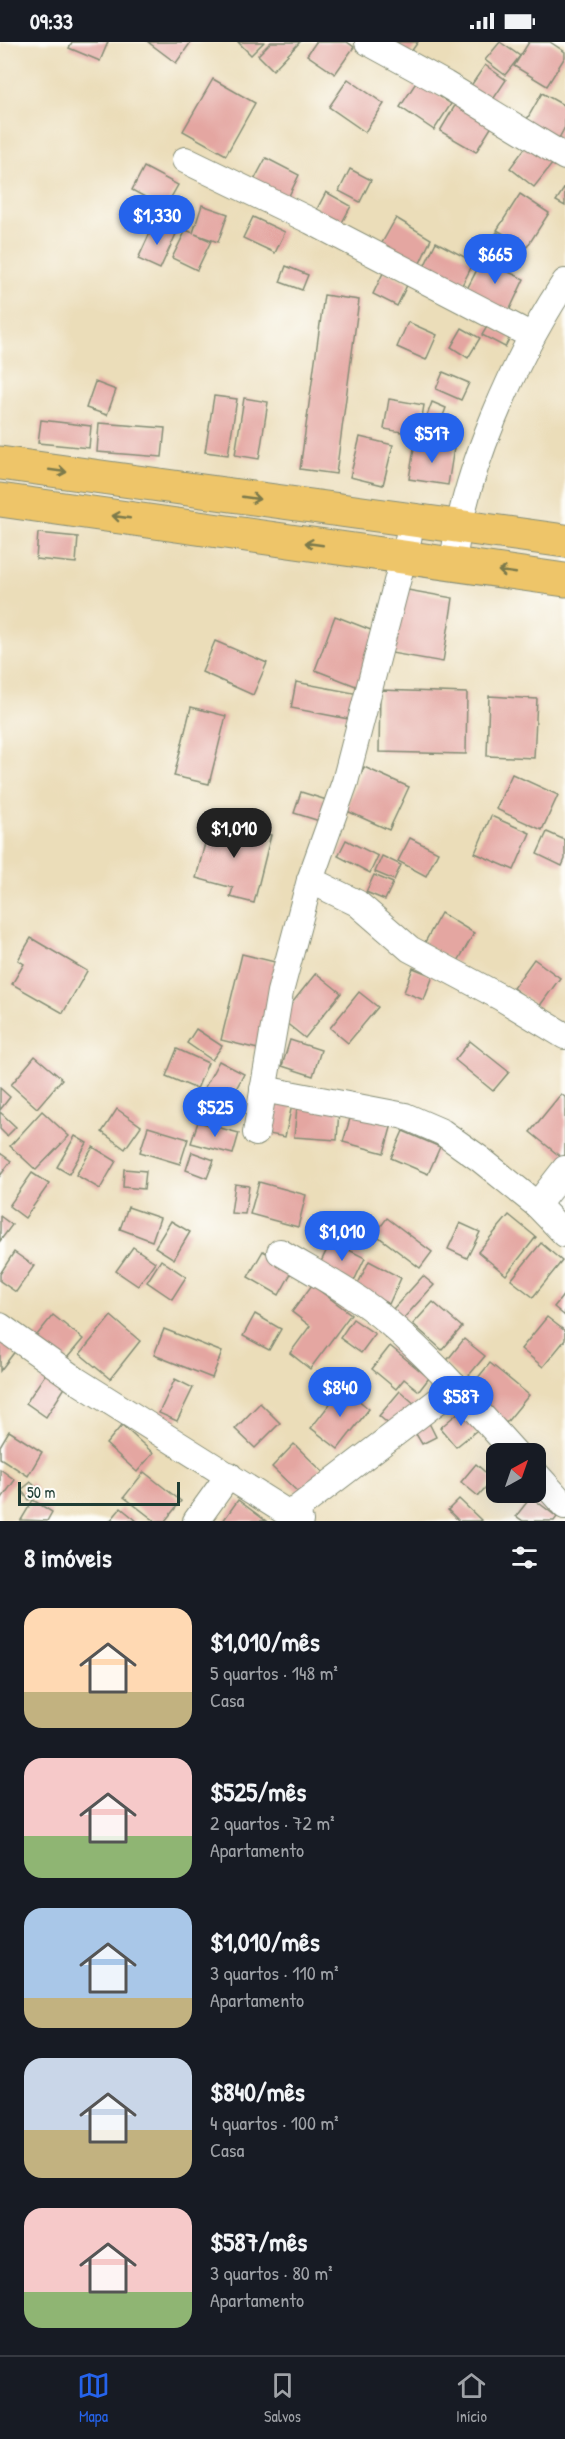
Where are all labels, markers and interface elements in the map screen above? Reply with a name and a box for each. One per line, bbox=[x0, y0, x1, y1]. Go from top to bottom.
text: 09:33 bbox=[30, 6, 73, 36]
pin: $1,330 bbox=[108, 195, 206, 246]
text: $1,330 bbox=[133, 201, 181, 228]
pin: $665 bbox=[459, 234, 531, 285]
text: $665 bbox=[478, 240, 512, 267]
pin: $517 bbox=[396, 413, 468, 464]
text: $517 bbox=[414, 419, 450, 446]
one-way arrow bbox=[48, 466, 67, 477]
one-way arrow bbox=[241, 492, 261, 503]
one-way arrow bbox=[112, 512, 131, 523]
one-way arrow bbox=[305, 539, 324, 550]
one-way arrow bbox=[498, 567, 517, 578]
pin: $1,010 bbox=[185, 808, 283, 859]
text: $1,010 bbox=[211, 814, 257, 841]
pin: $525 bbox=[179, 1087, 251, 1138]
text: $525 bbox=[197, 1093, 233, 1120]
pin: $1,010 bbox=[293, 1211, 391, 1262]
text: $1,010 bbox=[319, 1217, 365, 1244]
pin: $840 bbox=[304, 1367, 376, 1418]
text: $840 bbox=[322, 1373, 358, 1400]
pin: $587 bbox=[425, 1376, 497, 1427]
text: $587 bbox=[442, 1382, 480, 1409]
north arrow bbox=[486, 1443, 546, 1503]
map controls bbox=[486, 1443, 546, 1503]
scale bar bbox=[18, 1479, 180, 1506]
text: 50 m bbox=[27, 1481, 56, 1503]
text: 8 imóveis bbox=[24, 1540, 112, 1575]
icon: filters bbox=[508, 1541, 541, 1574]
text: $1,010/mês bbox=[210, 1624, 320, 1659]
icon: home bbox=[72, 1632, 144, 1704]
text: 5 quartos · 148 m² bbox=[210, 1659, 338, 1686]
text: Casa bbox=[210, 1686, 244, 1713]
text: $525/mês bbox=[210, 1774, 306, 1809]
icon: home bbox=[72, 1782, 144, 1854]
text: 2 quartos · 72 m² bbox=[210, 1809, 335, 1836]
text: Apartamento bbox=[210, 1836, 304, 1863]
text: $1,010/mês bbox=[210, 1924, 320, 1959]
icon: home bbox=[72, 1932, 144, 2004]
text: 3 quartos · 110 m² bbox=[210, 1959, 338, 1986]
text: Apartamento bbox=[210, 1986, 304, 2013]
text: $840/mês bbox=[210, 2074, 305, 2109]
icon: home bbox=[72, 2082, 144, 2154]
text: 4 quartos · 100 m² bbox=[210, 2109, 339, 2136]
text: Casa bbox=[210, 2136, 244, 2163]
text: $587/mês bbox=[210, 2224, 307, 2259]
icon: home bbox=[72, 2232, 144, 2304]
text: 3 quartos · 80 m² bbox=[210, 2259, 333, 2286]
text: Apartamento bbox=[210, 2286, 304, 2313]
tab: Mapa bbox=[77, 2369, 110, 2427]
tab: Salvos bbox=[264, 2369, 301, 2427]
tab: Início bbox=[455, 2369, 488, 2427]

